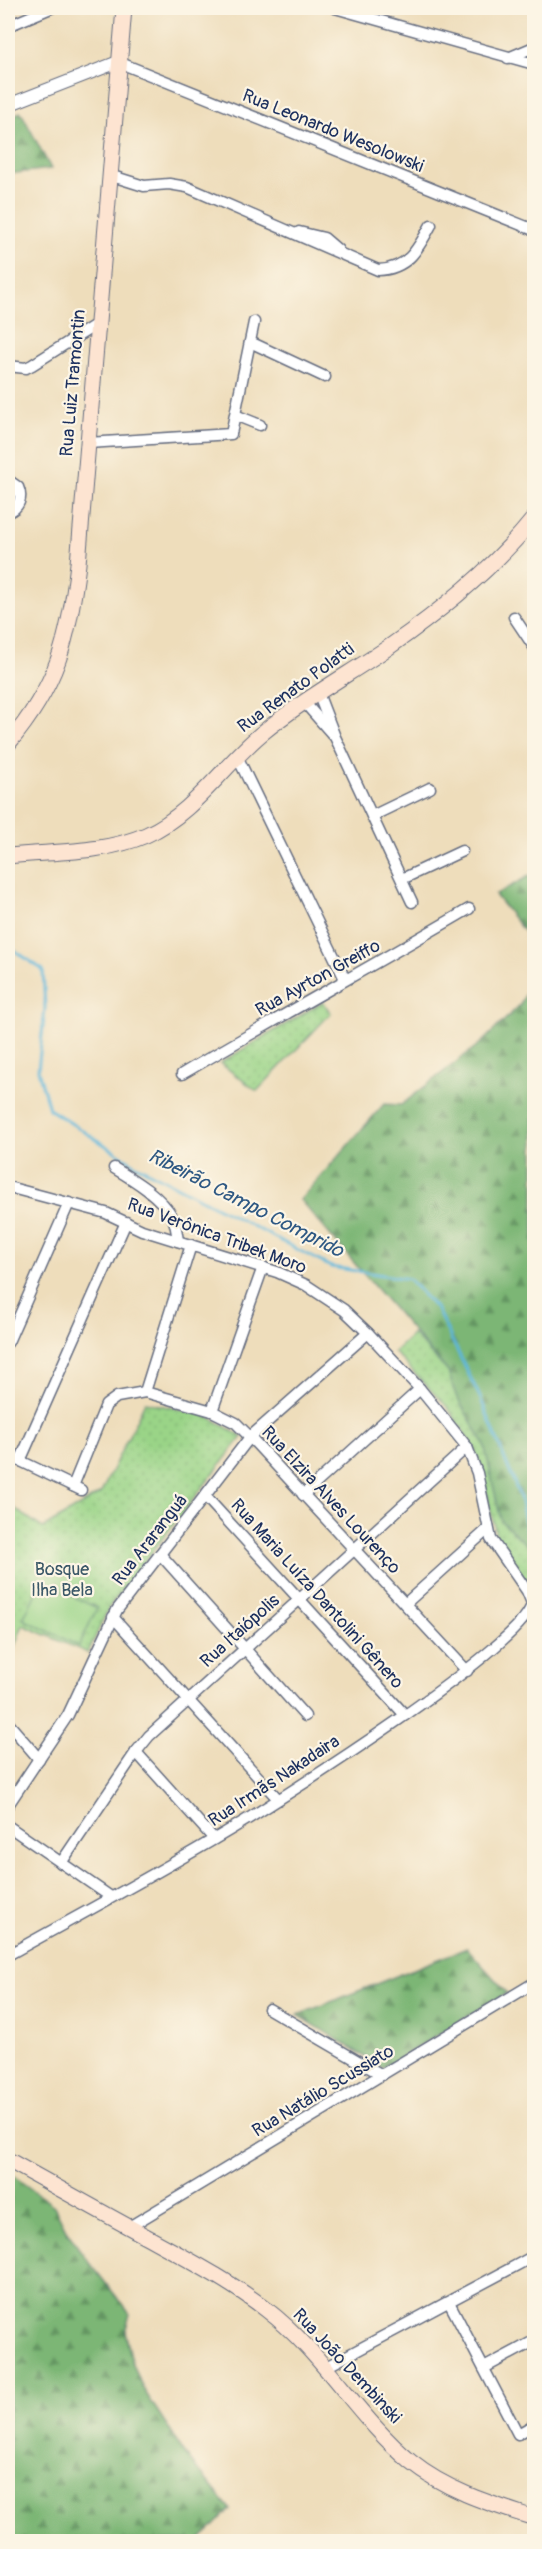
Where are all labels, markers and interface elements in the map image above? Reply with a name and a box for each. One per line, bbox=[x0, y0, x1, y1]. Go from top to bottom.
street label: Rua Leonardo Wesolowski bbox=[239, 84, 427, 178]
street label: Rua Luiz Tramontin bbox=[55, 308, 91, 458]
street label: Rua Renato Polatti bbox=[233, 638, 359, 738]
street label: Rua Ayrton Greiffo bbox=[252, 934, 385, 1022]
water label: Ribeirão Campo Comprido bbox=[144, 1143, 349, 1264]
street label: Rua Verônica Tribek Moro bbox=[124, 1193, 310, 1279]
street label: Rua Elzira Alves Lourenço bbox=[256, 1421, 406, 1579]
street label: Rua Araranguá bbox=[107, 1490, 193, 1590]
street label: Rua Maria Luíza Dantolini Gênero bbox=[226, 1494, 409, 1694]
park label: Bosque Ilha Bela bbox=[31, 1558, 93, 1602]
street label: Rua Itaiópolis bbox=[195, 1589, 285, 1673]
street label: Rua Irmãs Nakadaira bbox=[204, 1730, 344, 1832]
street label: Rua Natálio Scussiato bbox=[248, 2039, 398, 2142]
street label: Rua João Dembinski bbox=[288, 2304, 406, 2428]

